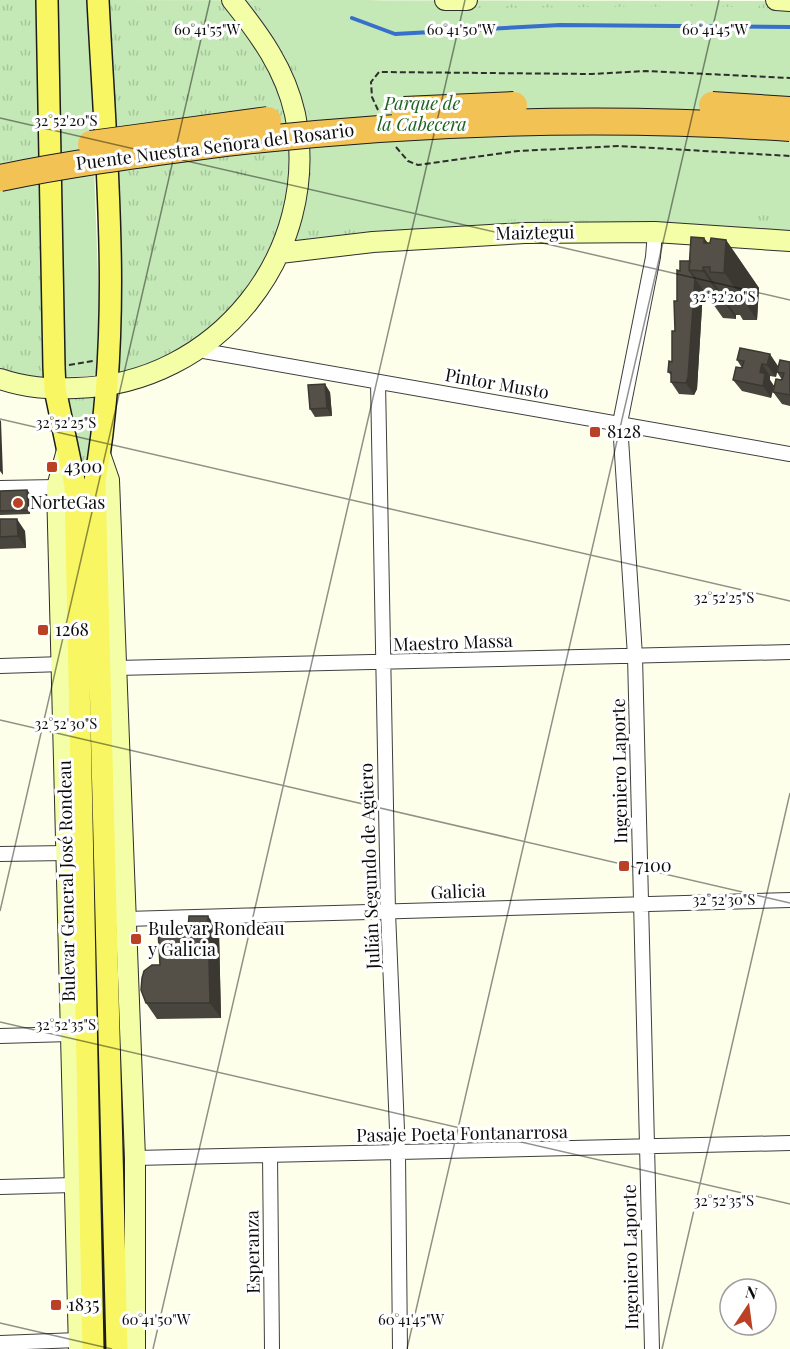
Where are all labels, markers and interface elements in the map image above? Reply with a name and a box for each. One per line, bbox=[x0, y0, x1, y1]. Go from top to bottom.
text: 60°41'55"W bbox=[174, 19, 240, 39]
text: 60°41'50"W bbox=[427, 19, 496, 39]
text: 60°41'45"W bbox=[682, 19, 748, 39]
park label: Parque de la Cabecera bbox=[377, 91, 467, 136]
text: 32°52'20"S bbox=[34, 110, 98, 130]
street label: Puente Nuestra Señora del Rosario bbox=[74, 117, 355, 175]
street label: Maiztegui bbox=[495, 219, 575, 245]
text: 32°52'20"S bbox=[692, 286, 756, 306]
street label: Pintor Musto bbox=[443, 362, 551, 404]
text: 32°52'25"S bbox=[36, 412, 96, 432]
place label: 8128 bbox=[607, 419, 641, 443]
marker: 8128 bbox=[588, 425, 602, 439]
place label: 4300 bbox=[64, 454, 102, 478]
marker: 4300 bbox=[45, 460, 59, 474]
place label: NorteGas bbox=[30, 490, 105, 514]
marker: NorteGas bbox=[11, 496, 25, 510]
text: 32°52'25"S bbox=[694, 587, 754, 607]
place label: 1268 bbox=[55, 617, 89, 641]
marker: 1268 bbox=[36, 623, 50, 637]
street label: Maestro Massa bbox=[393, 628, 513, 656]
street label: Ingeniero Laporte bbox=[606, 698, 632, 844]
text: 32°52'30"S bbox=[35, 713, 97, 733]
street label: Bulevar General José Rondeau bbox=[52, 759, 80, 1002]
street label: Julián Segundo de Agüero bbox=[353, 762, 385, 971]
place label: 7100 bbox=[636, 853, 672, 877]
marker: 7100 bbox=[617, 859, 631, 873]
street label: Galicia bbox=[430, 878, 486, 904]
text: 32°52'30"S bbox=[693, 889, 755, 909]
place label: Bulevar Rondeau y Galicia bbox=[147, 916, 285, 961]
marker: Bulevar Rondeau y Galicia bbox=[129, 932, 143, 946]
text: 32°52'35"S bbox=[36, 1014, 96, 1034]
street label: Pasaje Poeta Fontanarrosa bbox=[356, 1119, 568, 1147]
street label: Ingeniero Laporte bbox=[617, 1184, 643, 1330]
text: 32°52'35"S bbox=[694, 1190, 754, 1210]
street label: Esperanza bbox=[239, 1210, 265, 1294]
north arrow bbox=[718, 1277, 778, 1337]
text: N bbox=[743, 1280, 760, 1304]
place label: 1835 bbox=[68, 1292, 99, 1316]
marker: 1835 bbox=[49, 1298, 63, 1312]
text: 60°41'50"W bbox=[122, 1309, 191, 1329]
text: 60°41'45"W bbox=[378, 1309, 444, 1329]

